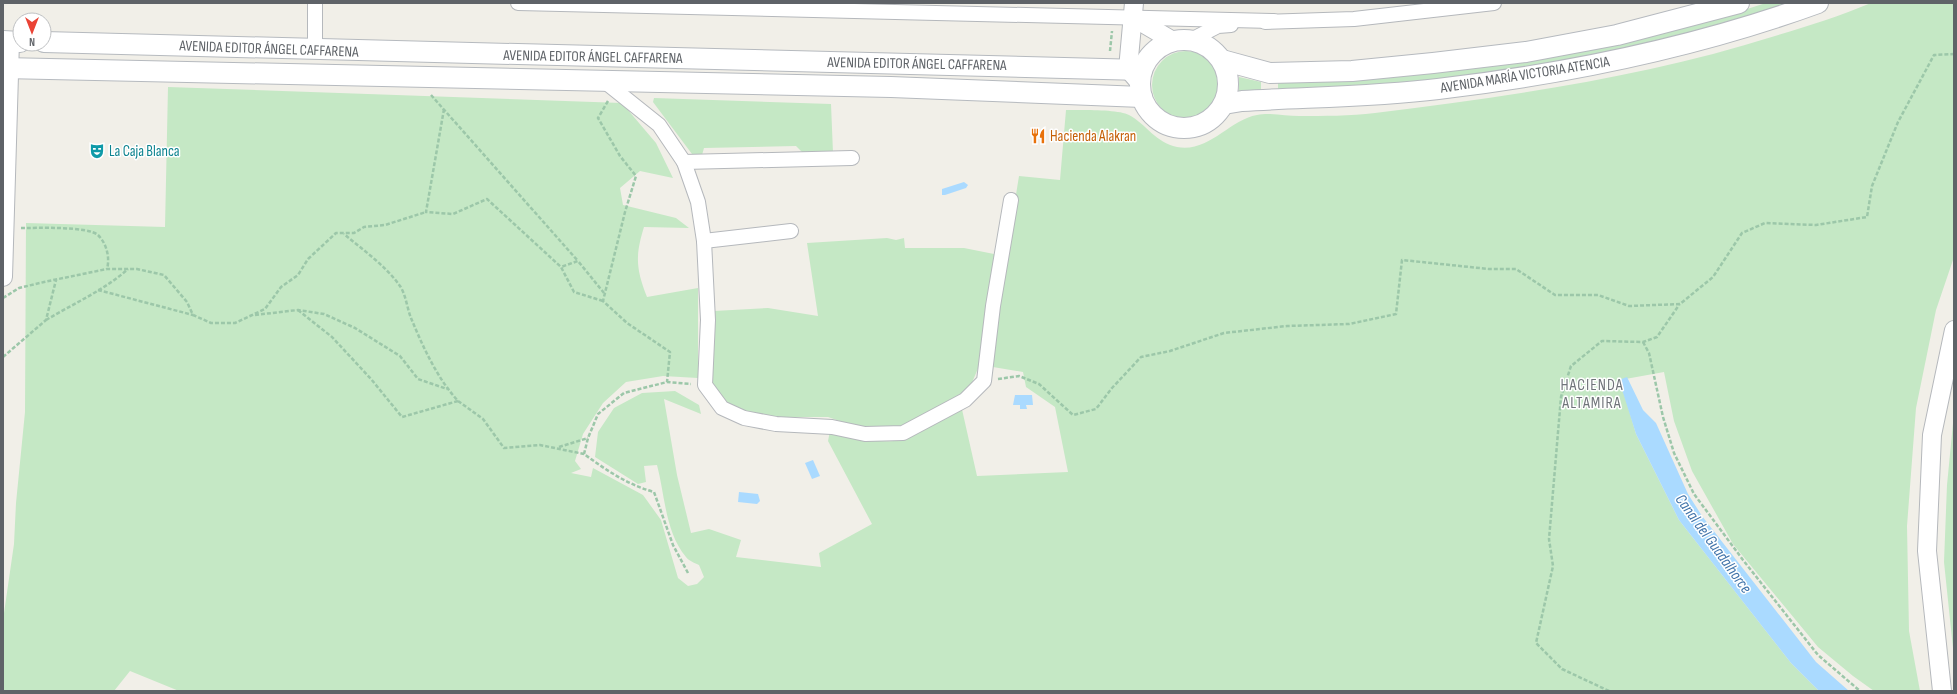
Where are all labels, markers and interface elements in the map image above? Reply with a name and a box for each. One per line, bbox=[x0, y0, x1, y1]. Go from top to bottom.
north arrow bbox=[12, 12, 52, 52]
text: N bbox=[29, 35, 35, 48]
street label: AVENIDA EDITOR ÁNGEL CAFFARENA bbox=[178, 36, 359, 62]
street label: AVENIDA EDITOR ÁNGEL CAFFARENA bbox=[502, 46, 683, 68]
street label: AVENIDA MARÍA VICTORIA ATENCIA bbox=[1438, 52, 1612, 98]
street label: AVENIDA EDITOR ÁNGEL CAFFARENA bbox=[826, 53, 1007, 75]
restaurant icon: Hacienda Alakran bbox=[1029, 127, 1047, 145]
place label: Hacienda Alakran bbox=[1050, 127, 1136, 146]
theatre icon: La Caja Blanca bbox=[88, 142, 106, 160]
place label: La Caja Blanca bbox=[109, 142, 180, 161]
district label: HACIENDA ALTAMIRA bbox=[1560, 376, 1624, 413]
water label: Canal del Guadalhorce bbox=[1671, 491, 1755, 597]

